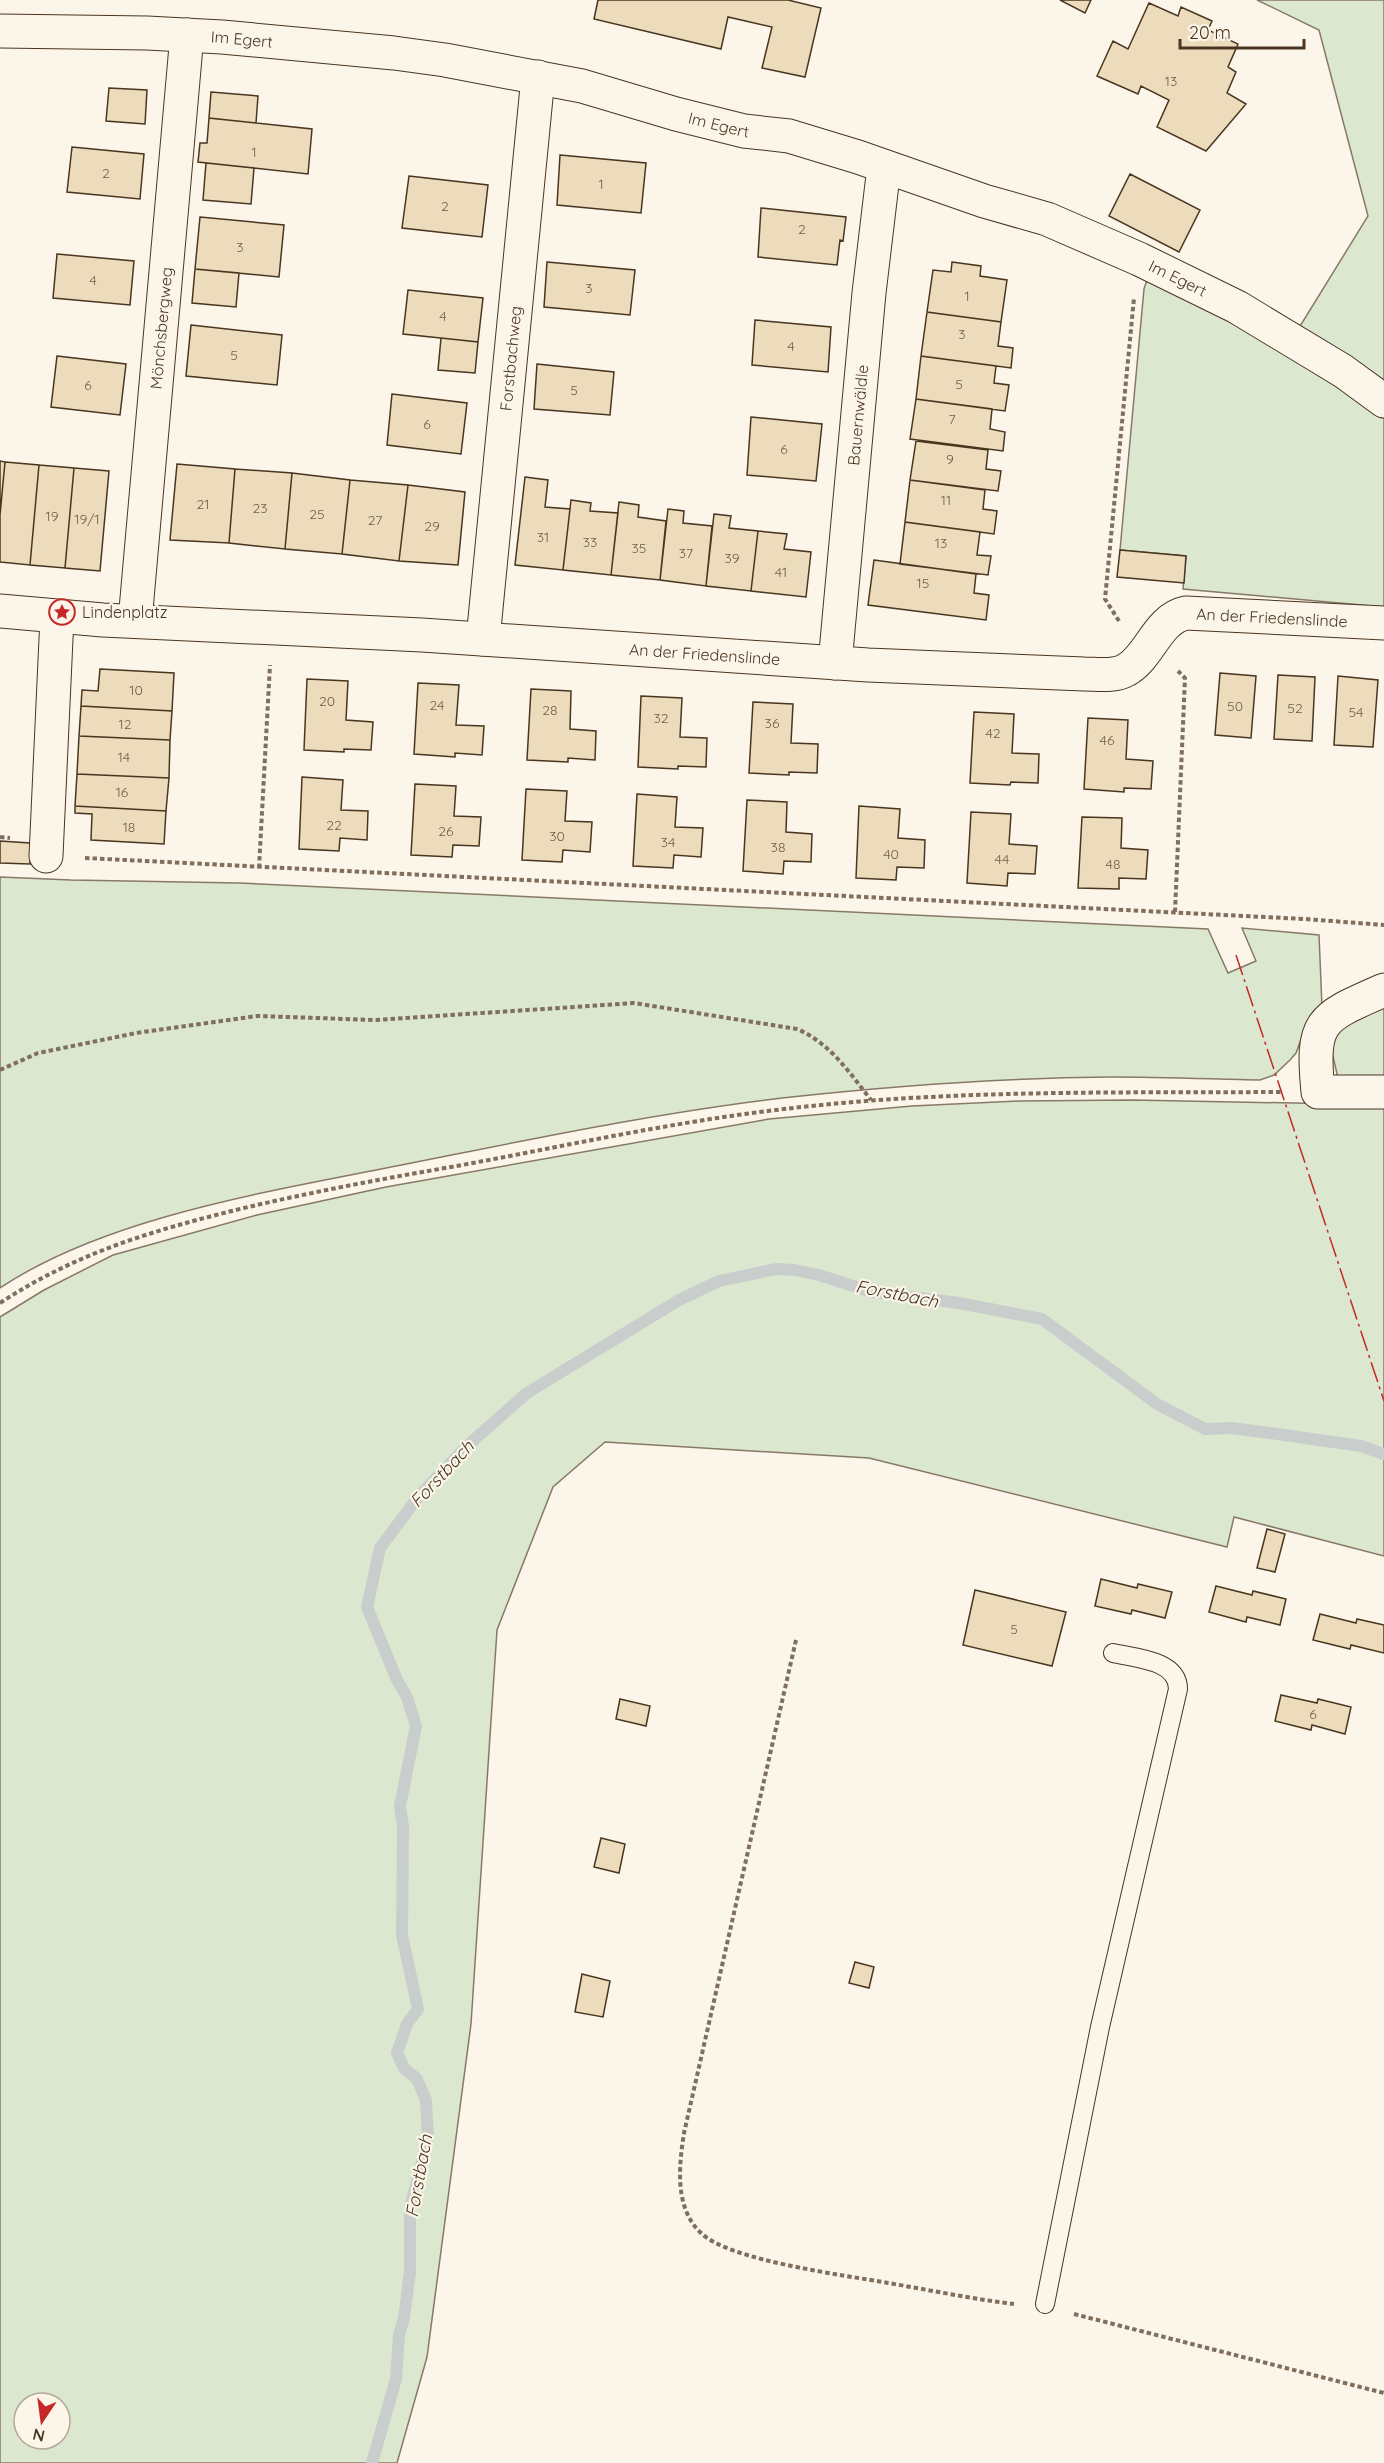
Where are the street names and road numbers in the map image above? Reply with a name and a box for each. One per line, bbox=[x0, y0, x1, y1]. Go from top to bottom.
street label: Im Egert bbox=[210, 26, 274, 52]
street label: Im Egert bbox=[686, 107, 750, 142]
street label: Im Egert bbox=[1146, 255, 1210, 301]
street label: Mönchsbergweg bbox=[146, 266, 176, 390]
street label: Forstbachweg bbox=[495, 305, 526, 412]
street label: Bauernwäldle bbox=[843, 364, 872, 466]
street label: An der Friedenslinde bbox=[1196, 604, 1348, 631]
street label: An der Friedenslinde bbox=[628, 639, 781, 669]

